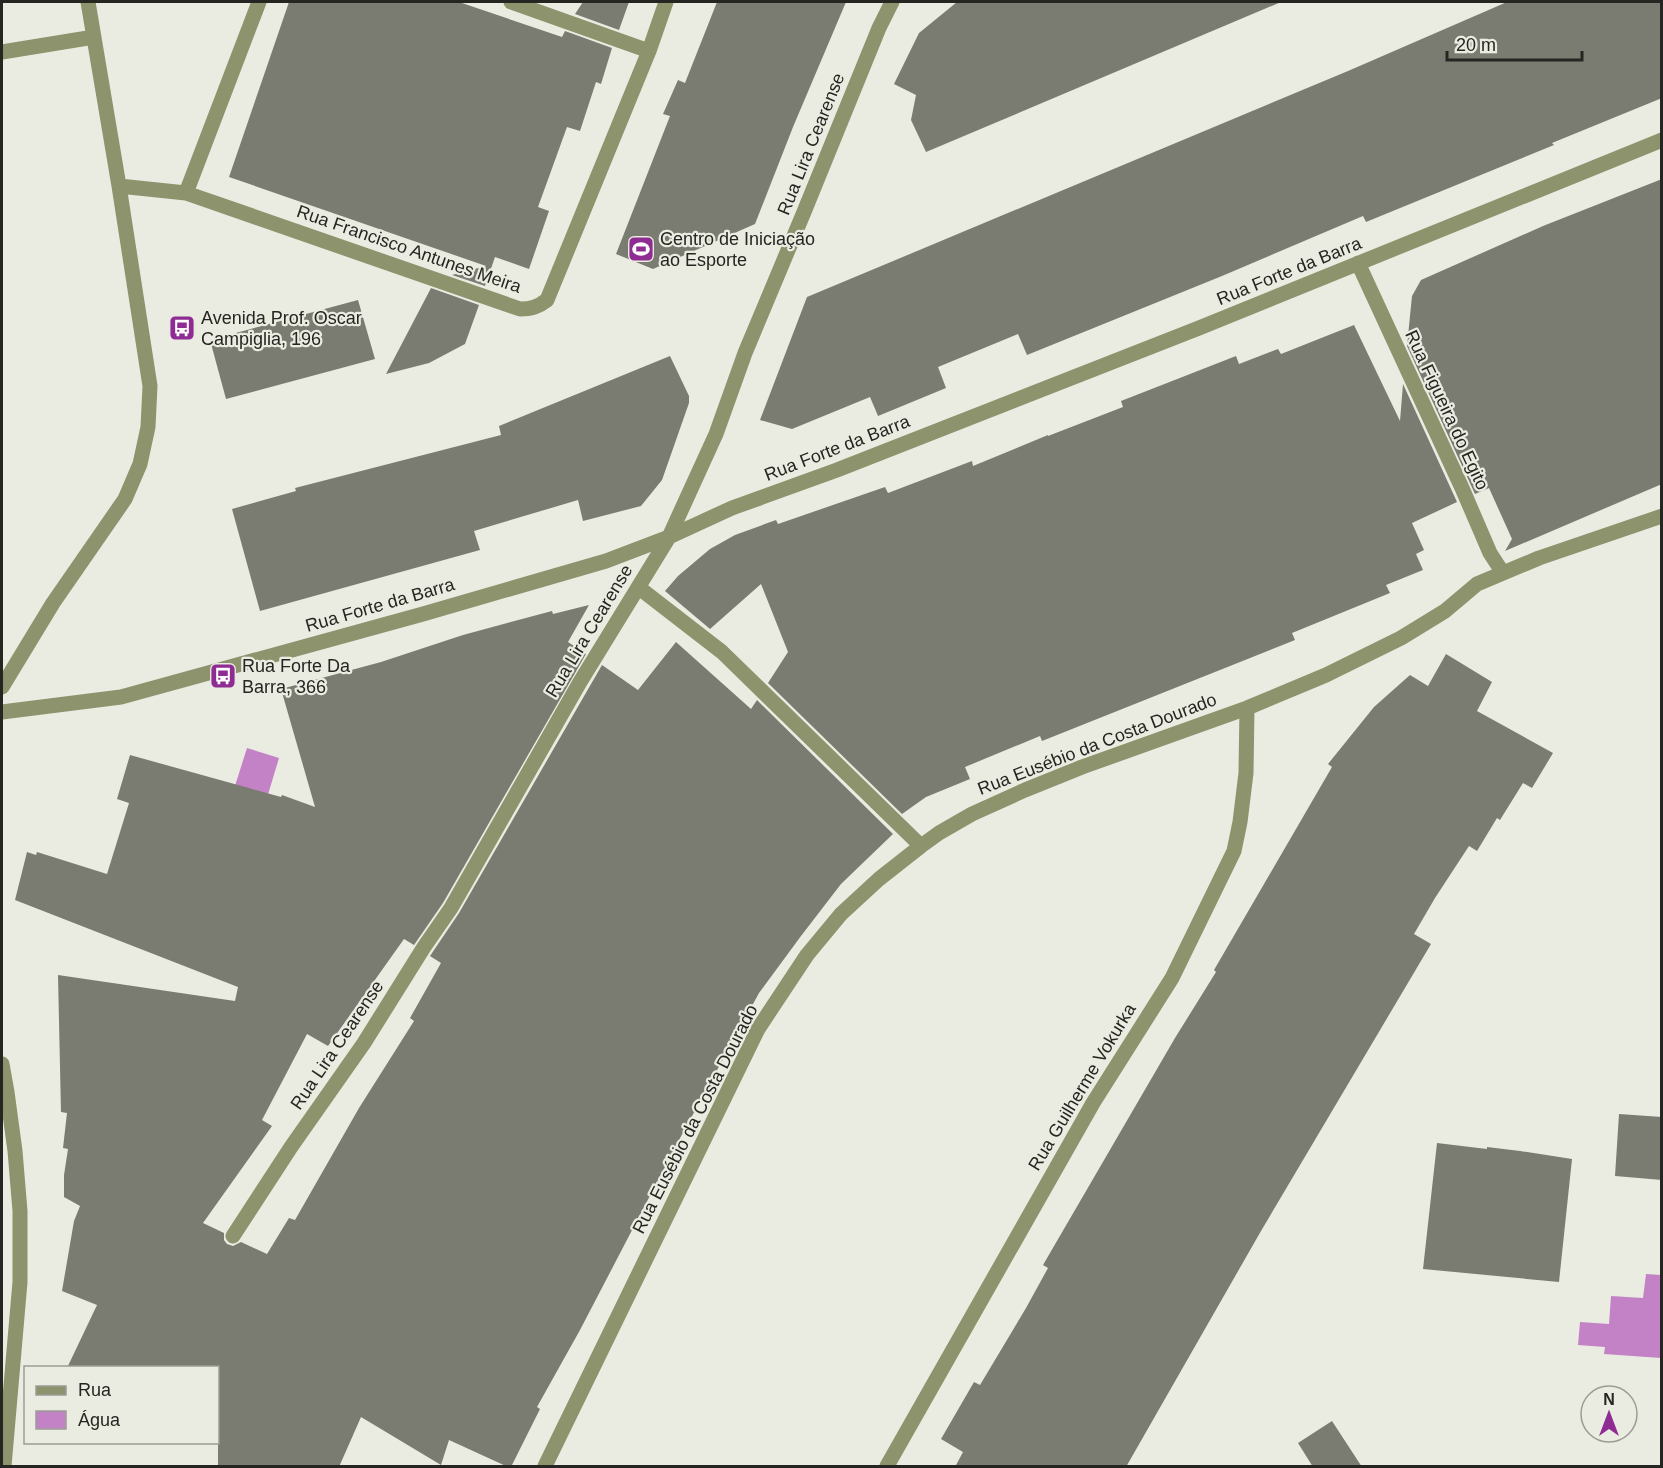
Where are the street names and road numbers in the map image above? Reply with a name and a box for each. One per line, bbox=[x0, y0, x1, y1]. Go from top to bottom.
street label: Rua Lira Cearense bbox=[773, 70, 849, 218]
street label: Rua Francisco Antunes Meira bbox=[294, 201, 525, 297]
street label: Rua Forte da Barra bbox=[1214, 233, 1365, 309]
street label: Rua Figueira do Egito bbox=[1401, 327, 1493, 493]
street label: Rua Forte da Barra bbox=[761, 411, 913, 485]
street label: Rua Lira Cearense bbox=[542, 561, 636, 701]
street label: Rua Forte da Barra bbox=[303, 574, 458, 636]
street label: Rua Eusébio da Costa Dourado bbox=[975, 689, 1219, 799]
street label: Rua Lira Cearense bbox=[286, 977, 388, 1113]
street label: Rua Guilherme Vokurka bbox=[1024, 999, 1140, 1174]
street label: Rua Eusébio da Costa Dourado bbox=[628, 1001, 762, 1237]

